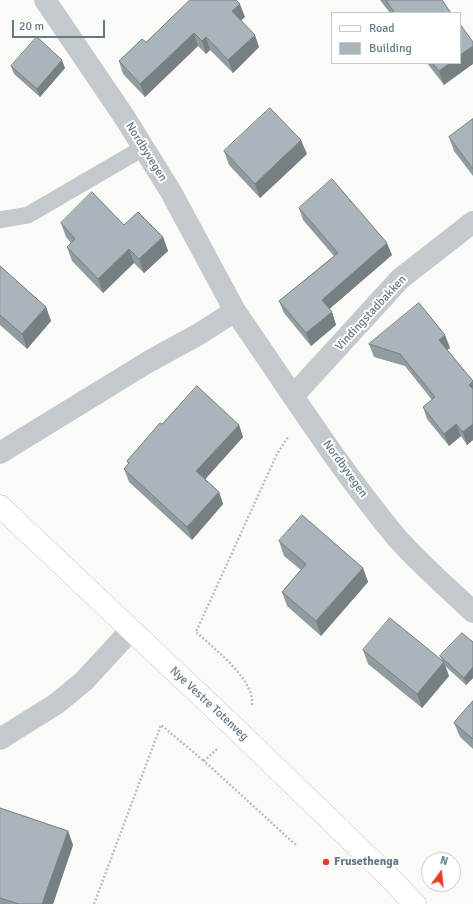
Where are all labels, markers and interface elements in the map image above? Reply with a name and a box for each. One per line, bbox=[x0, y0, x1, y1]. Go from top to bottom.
scale bar bbox=[14, 12, 107, 38]
legend bbox=[331, 12, 461, 64]
text: 20 m bbox=[19, 19, 44, 34]
text: Road bbox=[369, 21, 395, 36]
text: Building bbox=[369, 41, 412, 56]
street label: Nordbyvegen bbox=[122, 120, 170, 184]
street label: Vindingstadbakken bbox=[332, 272, 410, 354]
street label: Nordbyvegen bbox=[319, 438, 371, 500]
street label: Nye Vestre Totenveg bbox=[167, 664, 251, 744]
north arrow bbox=[421, 852, 461, 892]
text: N bbox=[439, 854, 449, 868]
place label: Frusethenga bbox=[334, 855, 399, 869]
marker: Frusethenga bbox=[321, 857, 331, 867]

